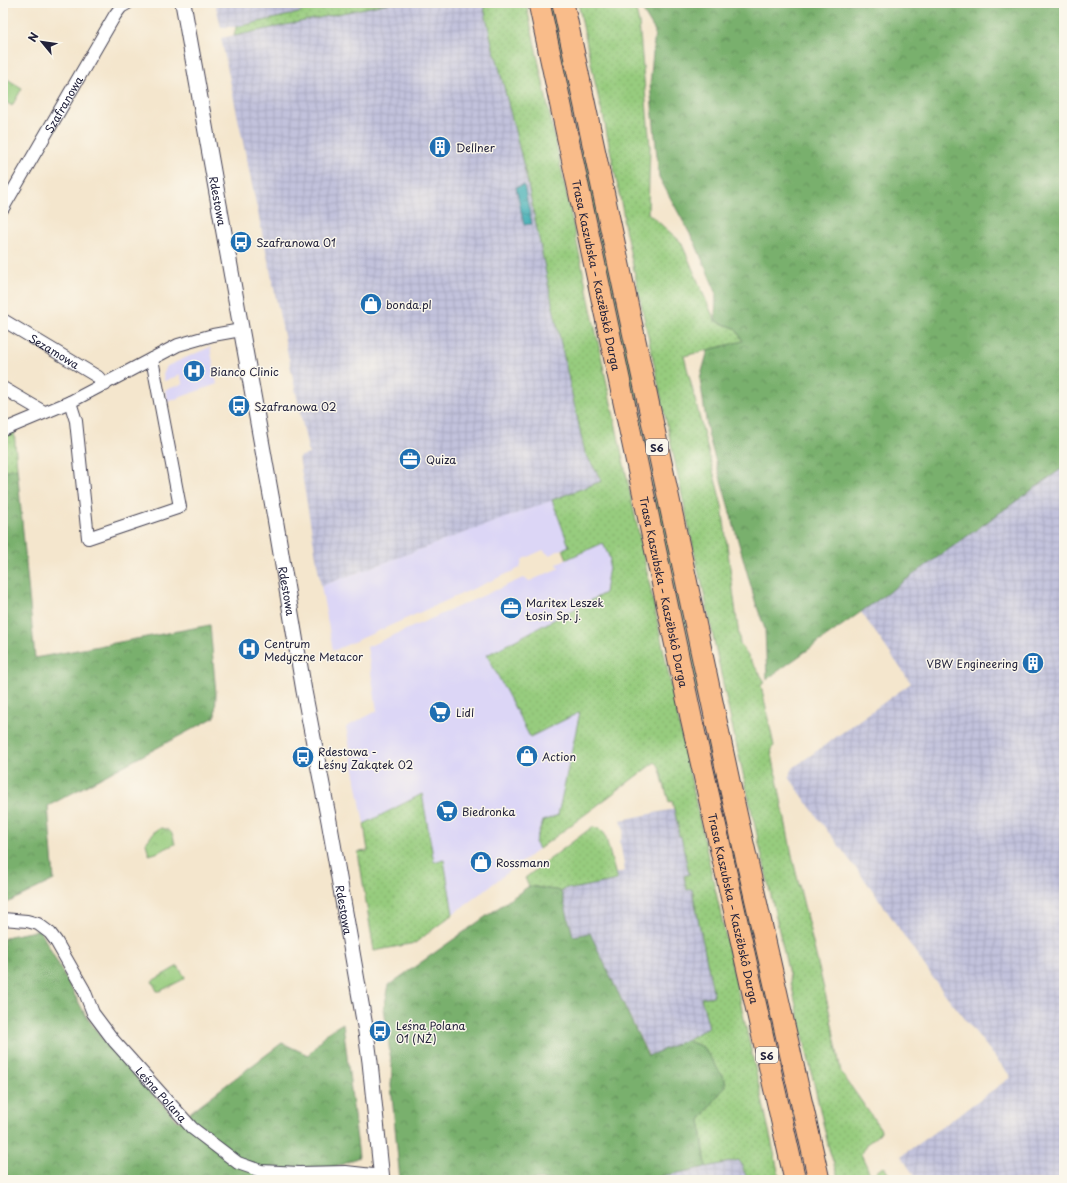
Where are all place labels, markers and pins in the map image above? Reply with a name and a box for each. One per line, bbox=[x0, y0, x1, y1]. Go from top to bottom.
building icon: Dellner bbox=[427, 134, 453, 160]
place label: Dellner bbox=[456, 139, 496, 156]
bus stop icon: Szafranowa 01 bbox=[228, 229, 254, 255]
place label: Szafranowa 01 bbox=[256, 234, 336, 251]
shop icon: bonda.pl bbox=[358, 291, 384, 317]
place label: bonda.pl bbox=[386, 296, 432, 313]
hospital icon: Bianco Clinic bbox=[181, 358, 207, 384]
place label: Bianco Clinic bbox=[210, 363, 279, 380]
bus stop icon: Szafranowa 02 bbox=[226, 393, 252, 419]
place label: Szafranowa 02 bbox=[254, 398, 337, 415]
office icon: Quiza bbox=[397, 446, 423, 472]
place label: Quiza bbox=[426, 451, 456, 468]
place label: Maritex Leszek Łosin Sp. j. bbox=[525, 594, 604, 624]
office icon: Maritex Leszek Łosin Sp. j. bbox=[498, 595, 524, 621]
place label: Centrum Medyczne Metacor bbox=[264, 635, 364, 665]
hospital icon: Centrum Medyczne Metacor bbox=[236, 636, 262, 662]
building icon: VBW Engineering bbox=[1020, 650, 1046, 676]
place label: VBW Engineering bbox=[926, 655, 1018, 672]
supermarket icon: Lidl bbox=[427, 699, 453, 725]
place label: Lidl bbox=[456, 704, 474, 721]
place label: Rdestowa - Leśny Zakątek 02 bbox=[318, 743, 414, 773]
shop icon: Action bbox=[514, 743, 540, 769]
bus stop icon: Rdestowa - Leśny Zakątek 02 bbox=[290, 744, 316, 770]
place label: Action bbox=[542, 748, 576, 765]
supermarket icon: Biedronka bbox=[434, 798, 460, 824]
place label: Biedronka bbox=[462, 803, 515, 820]
shop icon: Rossmann bbox=[468, 849, 494, 875]
place label: Rossmann bbox=[496, 854, 550, 871]
place label: Leśna Polana 01 (NŻ) bbox=[396, 1017, 466, 1047]
bus stop icon: Leśna Polana 01 (NŻ) bbox=[367, 1018, 393, 1044]

